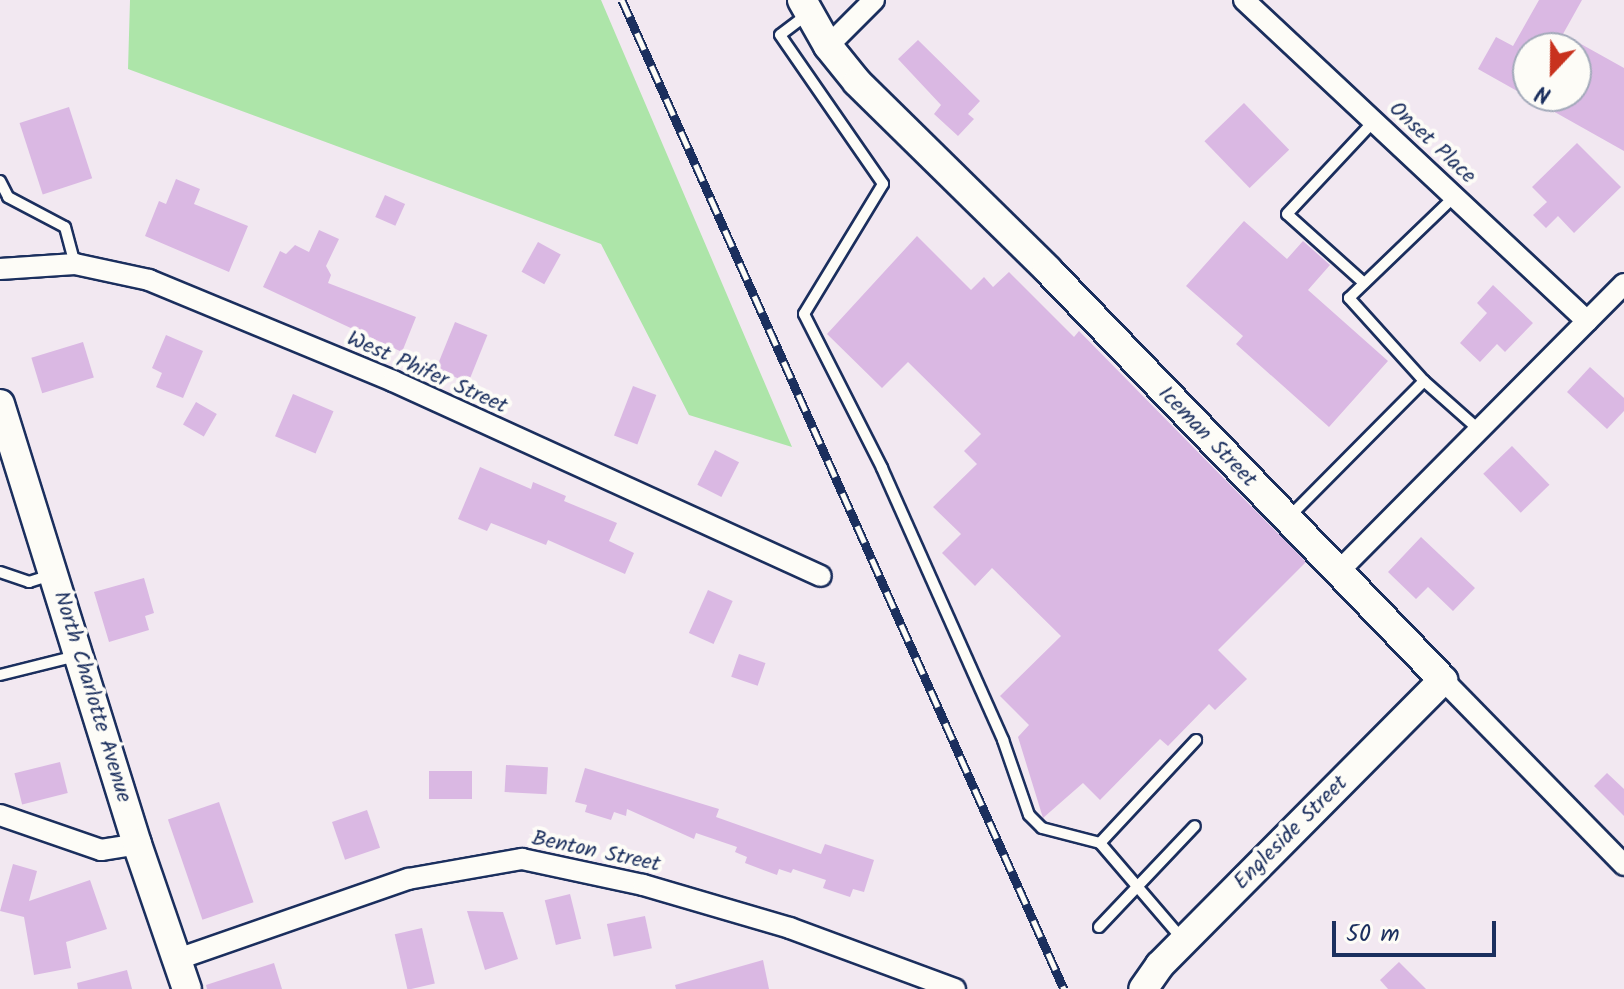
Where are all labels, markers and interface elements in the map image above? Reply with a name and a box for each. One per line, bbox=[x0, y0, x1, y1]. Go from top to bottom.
north arrow bbox=[1512, 32, 1592, 112]
text: N bbox=[1531, 74, 1557, 112]
street label: Onset Place bbox=[1383, 96, 1481, 190]
street label: West Phifer Street bbox=[343, 326, 511, 420]
street label: Iceman Street bbox=[1152, 381, 1262, 493]
street label: North Charlotte Avenue bbox=[47, 588, 137, 806]
street label: Engleside Street bbox=[1228, 770, 1354, 896]
street label: Benton Street bbox=[529, 826, 663, 878]
scale bar bbox=[1336, 905, 1500, 955]
text: 50 m bbox=[1346, 915, 1400, 954]

